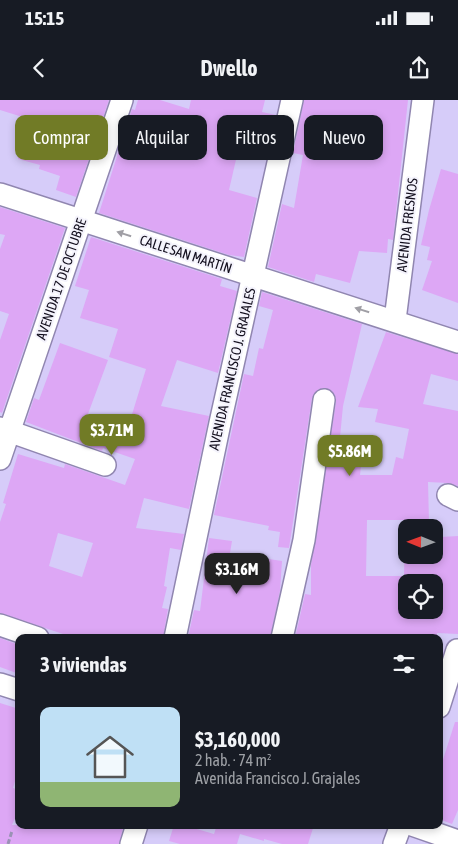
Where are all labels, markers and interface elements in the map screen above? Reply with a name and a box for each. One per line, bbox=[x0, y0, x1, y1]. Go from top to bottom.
text: 15:15 bbox=[25, 7, 64, 29]
icon: back bbox=[25, 54, 53, 82]
icon: share bbox=[405, 54, 433, 82]
text: Dwello bbox=[200, 55, 258, 81]
chip: Comprar bbox=[15, 115, 108, 160]
chip: Alquilar bbox=[118, 115, 207, 160]
chip: Filtros bbox=[217, 115, 294, 160]
chip: Nuevo bbox=[304, 115, 383, 160]
street label: AVENIDA FRESNOS bbox=[393, 177, 421, 273]
street label: AVENIDA 17 DE OCTUBRE bbox=[33, 216, 89, 342]
one-way arrow bbox=[116, 230, 131, 238]
street label: CALLE SAN MARTÍN bbox=[138, 232, 234, 276]
street label: AVENIDA FRANCISCO J. GRAJALES bbox=[206, 286, 258, 452]
one-way arrow bbox=[354, 306, 369, 314]
pin: $3.71M bbox=[71, 414, 153, 456]
text: $3.71M bbox=[91, 421, 133, 439]
pin: $5.86M bbox=[309, 434, 391, 477]
text: $5.86M bbox=[329, 442, 371, 460]
north arrow bbox=[398, 519, 442, 564]
map controls bbox=[398, 519, 443, 619]
pin: $3.16M bbox=[196, 552, 278, 595]
text: $3.16M bbox=[216, 560, 258, 578]
button: locate bbox=[398, 574, 443, 619]
icon: filters bbox=[390, 650, 418, 678]
text: 3 viviendas bbox=[40, 652, 127, 676]
icon: home bbox=[80, 727, 140, 787]
text: $3,160,000 bbox=[195, 727, 280, 751]
text: 2 hab. · 74 m² bbox=[195, 751, 271, 769]
text: Avenida Francisco J. Grajales bbox=[195, 769, 360, 787]

